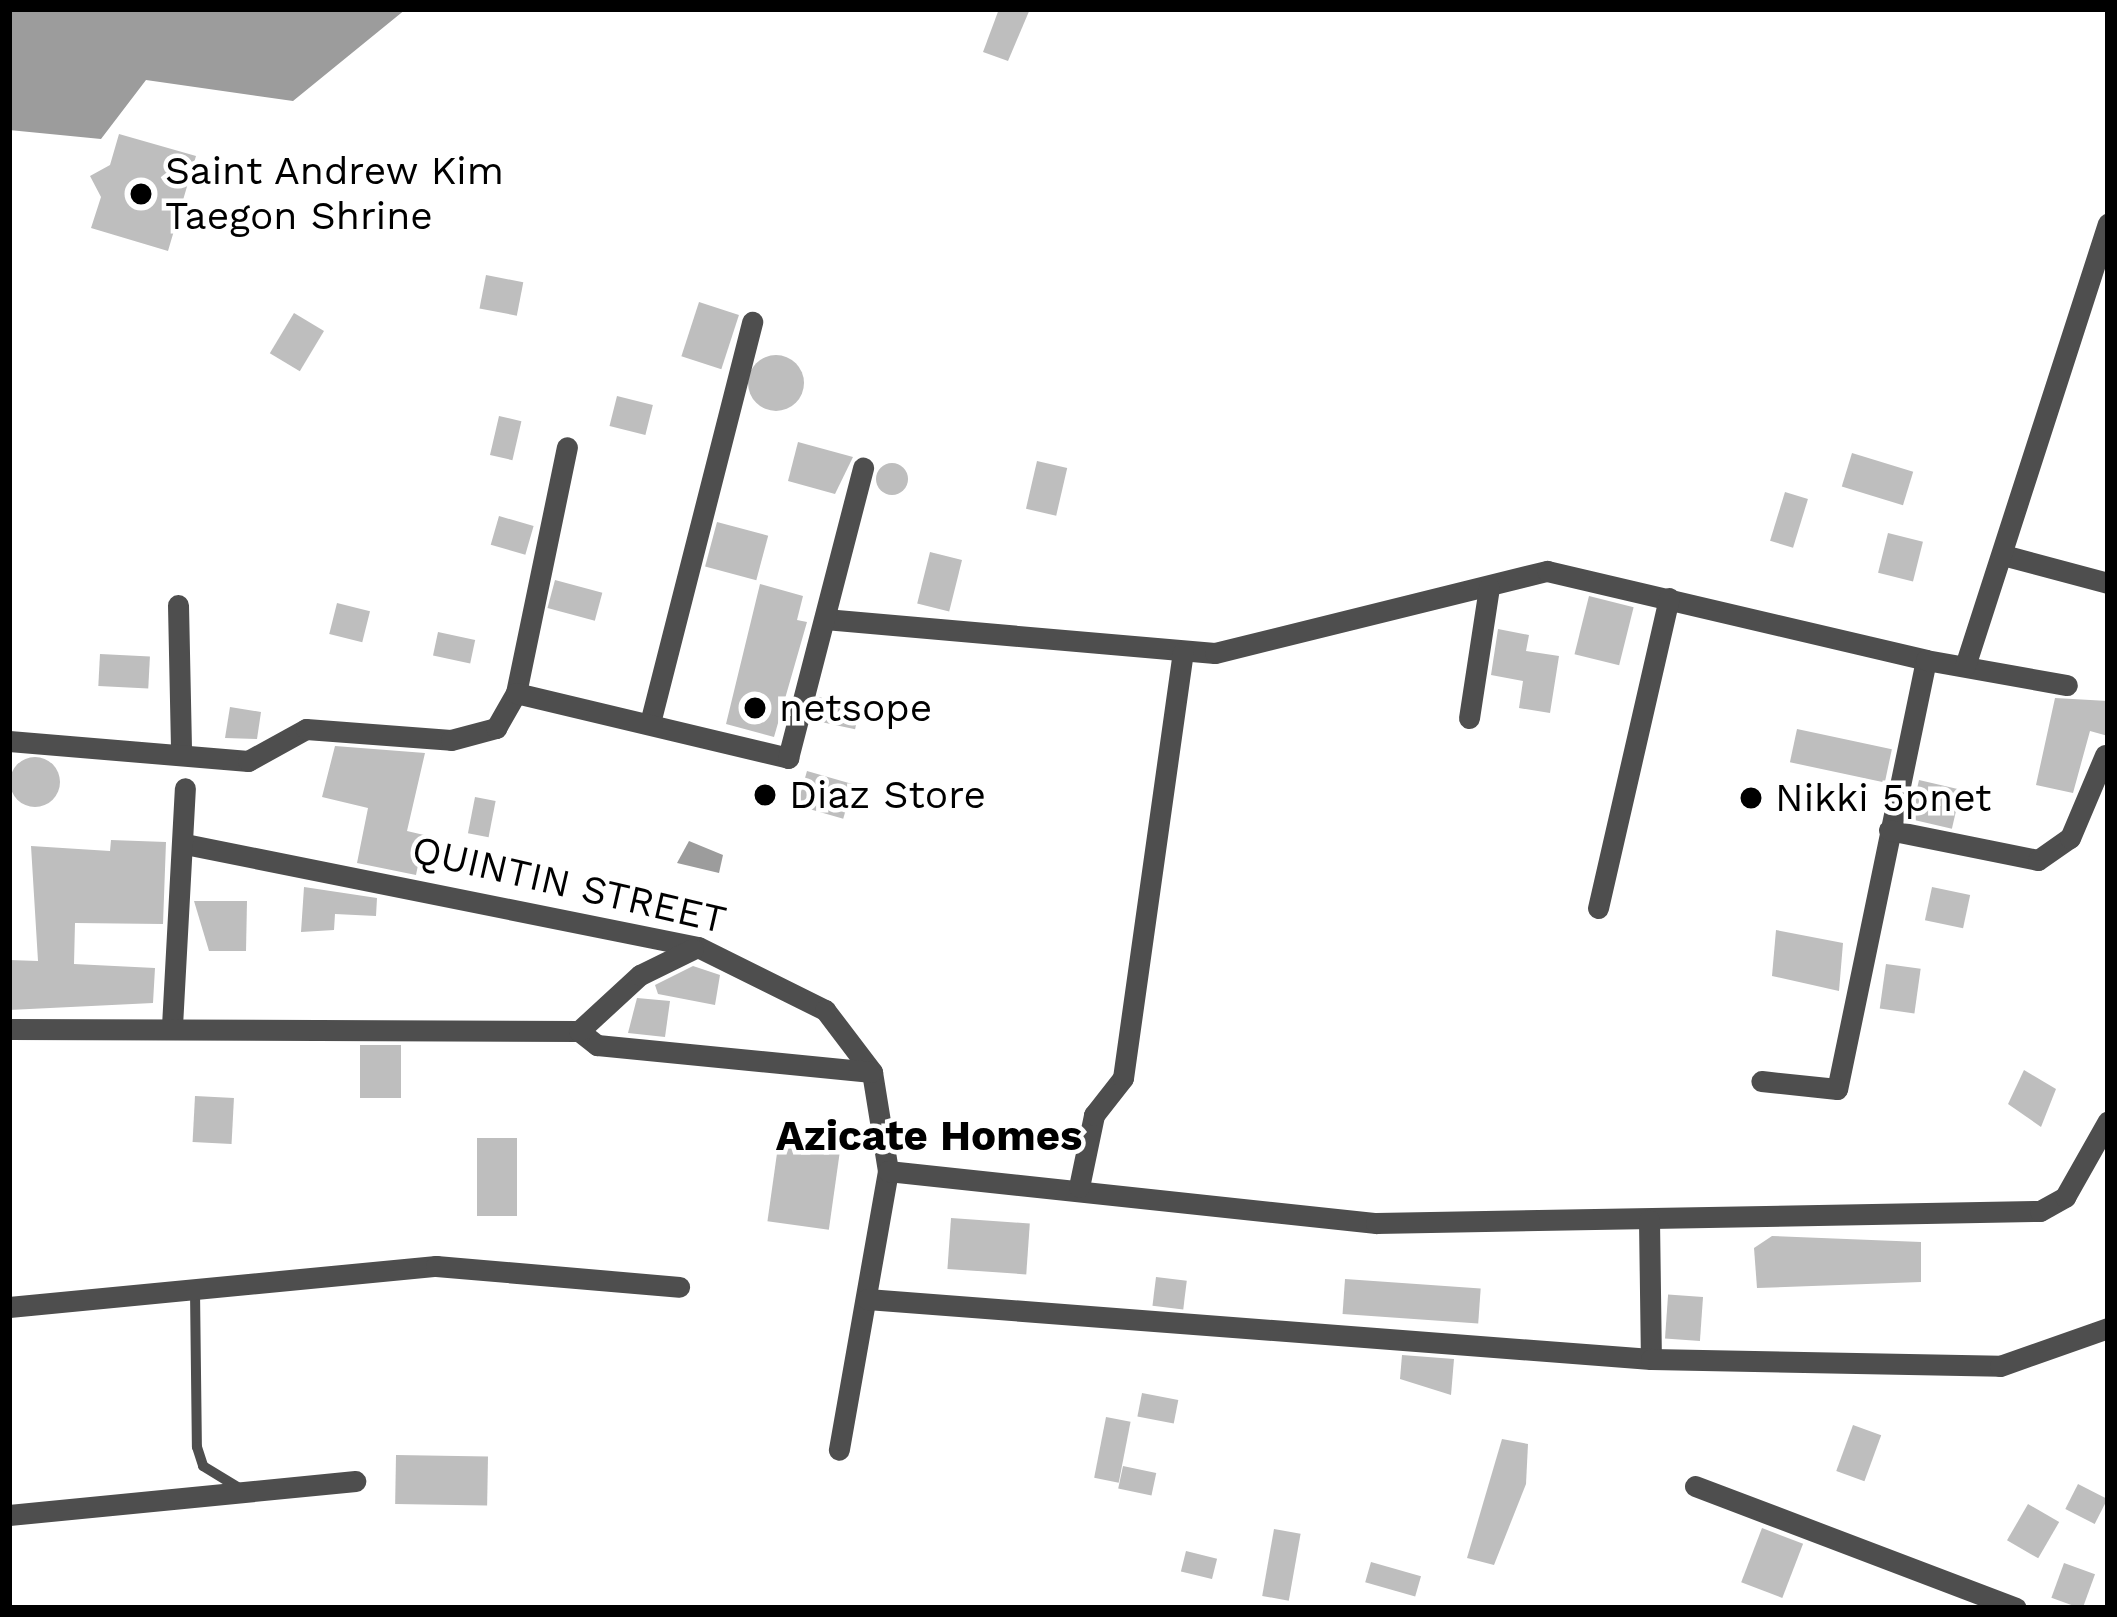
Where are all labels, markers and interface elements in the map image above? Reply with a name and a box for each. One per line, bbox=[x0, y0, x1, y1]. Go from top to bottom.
place label: Saint Andrew Kim Taegon Shrine bbox=[165, 149, 506, 240]
marker: Saint Andrew Kim Taegon Shrine bbox=[128, 181, 154, 207]
place label: netsope bbox=[779, 685, 932, 731]
marker: netsope bbox=[742, 695, 768, 721]
place label: Diaz Store bbox=[789, 772, 986, 818]
place label: Nikki 5pnet bbox=[1775, 775, 1991, 821]
marker: Diaz Store bbox=[752, 782, 778, 808]
marker: Nikki 5pnet bbox=[1738, 785, 1764, 811]
street label: QUINTIN STREET bbox=[408, 826, 730, 944]
district label: Azicate Homes bbox=[776, 1111, 1082, 1161]

